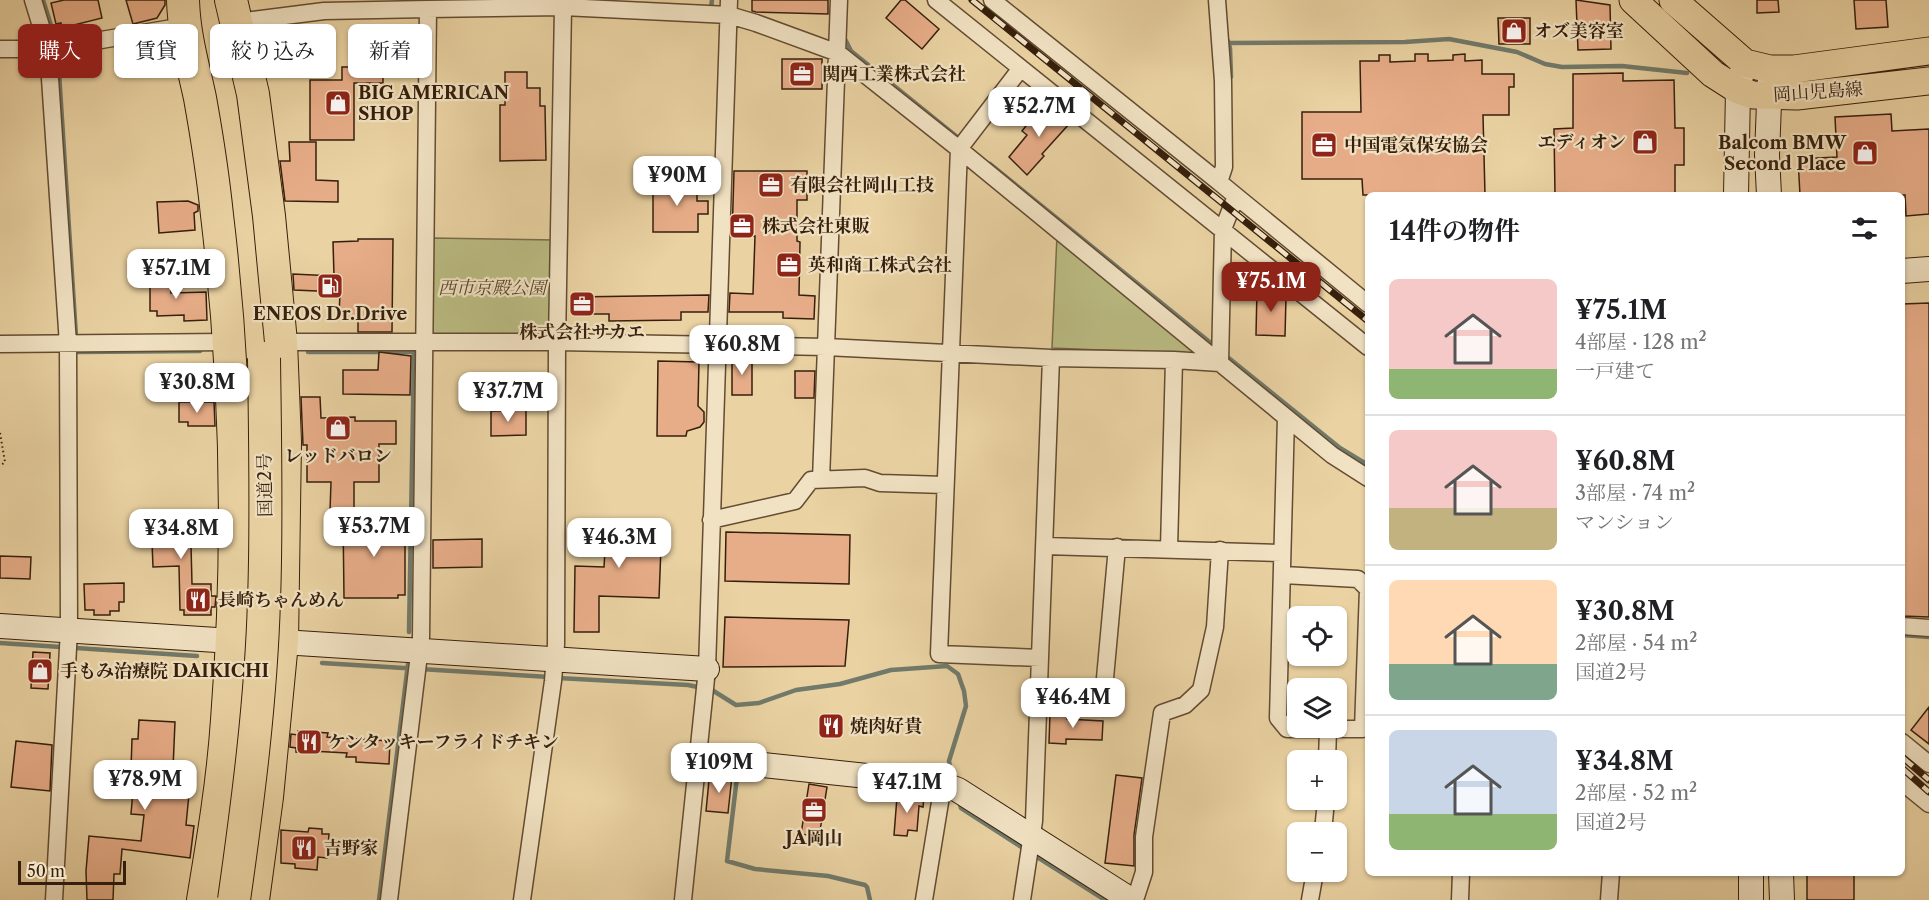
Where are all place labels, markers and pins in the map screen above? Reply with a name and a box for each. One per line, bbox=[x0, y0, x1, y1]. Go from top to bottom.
shop icon: オズ美容室 bbox=[1499, 16, 1529, 46]
place label: オズ美容室 bbox=[1534, 20, 1624, 42]
office icon: 関西工業株式会社 bbox=[787, 59, 817, 89]
place label: 関西工業株式会社 bbox=[822, 63, 966, 85]
place label: BIG AMERICAN SHOP bbox=[358, 82, 509, 125]
pin: ¥52.7M bbox=[990, 87, 1088, 138]
shop icon: BIG AMERICAN SHOP bbox=[323, 88, 353, 118]
shop icon: エディオン bbox=[1630, 127, 1660, 157]
office icon: 中国電気保安協会 bbox=[1309, 130, 1339, 160]
place label: エディオン bbox=[1537, 131, 1626, 153]
place label: Balcom BMW Second Place bbox=[1718, 132, 1847, 175]
place label: 中国電気保安協会 bbox=[1344, 134, 1488, 156]
shop icon: Balcom BMW Second Place bbox=[1850, 138, 1880, 168]
pin: ¥90M bbox=[641, 156, 713, 207]
office icon: 有限会社岡山工技 bbox=[756, 170, 786, 200]
place label: 有限会社岡山工技 bbox=[790, 174, 935, 196]
office icon: 株式会社東販 bbox=[727, 211, 757, 241]
place label: 株式会社東販 bbox=[762, 215, 870, 237]
pin: ¥57.1M bbox=[127, 249, 225, 300]
office icon: 英和商工株式会社 bbox=[774, 250, 804, 280]
place label: 英和商工株式会社 bbox=[808, 254, 952, 276]
pin: ¥75.1M bbox=[1222, 262, 1320, 313]
fuel station icon: ENEOS Dr.Drive bbox=[315, 271, 345, 301]
office icon: 株式会社サカエ bbox=[567, 289, 597, 319]
place label: ENEOS Dr.Drive bbox=[253, 303, 407, 325]
place label: 株式会社サカエ bbox=[519, 321, 645, 343]
pin: ¥60.8M bbox=[693, 325, 791, 376]
pin: ¥30.8M bbox=[148, 363, 246, 414]
pin: ¥37.7M bbox=[459, 372, 557, 423]
shop icon: レッドバロン bbox=[323, 413, 353, 443]
place label: レッドバロン bbox=[284, 445, 392, 467]
pin: ¥53.7M bbox=[325, 507, 423, 558]
pin: ¥34.8M bbox=[132, 509, 230, 560]
pin: ¥46.3M bbox=[570, 518, 668, 569]
restaurant icon: 長崎ちゃんめん bbox=[183, 585, 213, 615]
place label: 長崎ちゃんめん bbox=[218, 589, 344, 611]
shop icon: 手もみ治療院 DAIKICHI bbox=[25, 656, 55, 686]
place label: 手もみ治療院 DAIKICHI bbox=[60, 660, 269, 682]
pin: ¥46.4M bbox=[1024, 678, 1122, 729]
restaurant icon: 焼肉好貴 bbox=[816, 711, 846, 741]
place label: 焼肉好貴 bbox=[850, 715, 922, 737]
restaurant icon: ケンタッキーフライドチキン bbox=[294, 727, 324, 757]
place label: ケンタッキーフライドチキン bbox=[328, 731, 559, 753]
pin: ¥109M bbox=[677, 743, 761, 794]
pin: ¥78.9M bbox=[96, 760, 194, 811]
pin: ¥47.1M bbox=[858, 763, 956, 814]
office icon: JA岡山 bbox=[799, 795, 829, 825]
place label: JA岡山 bbox=[782, 827, 843, 849]
restaurant icon: 吉野家 bbox=[289, 833, 319, 863]
place label: 吉野家 bbox=[324, 837, 378, 859]

